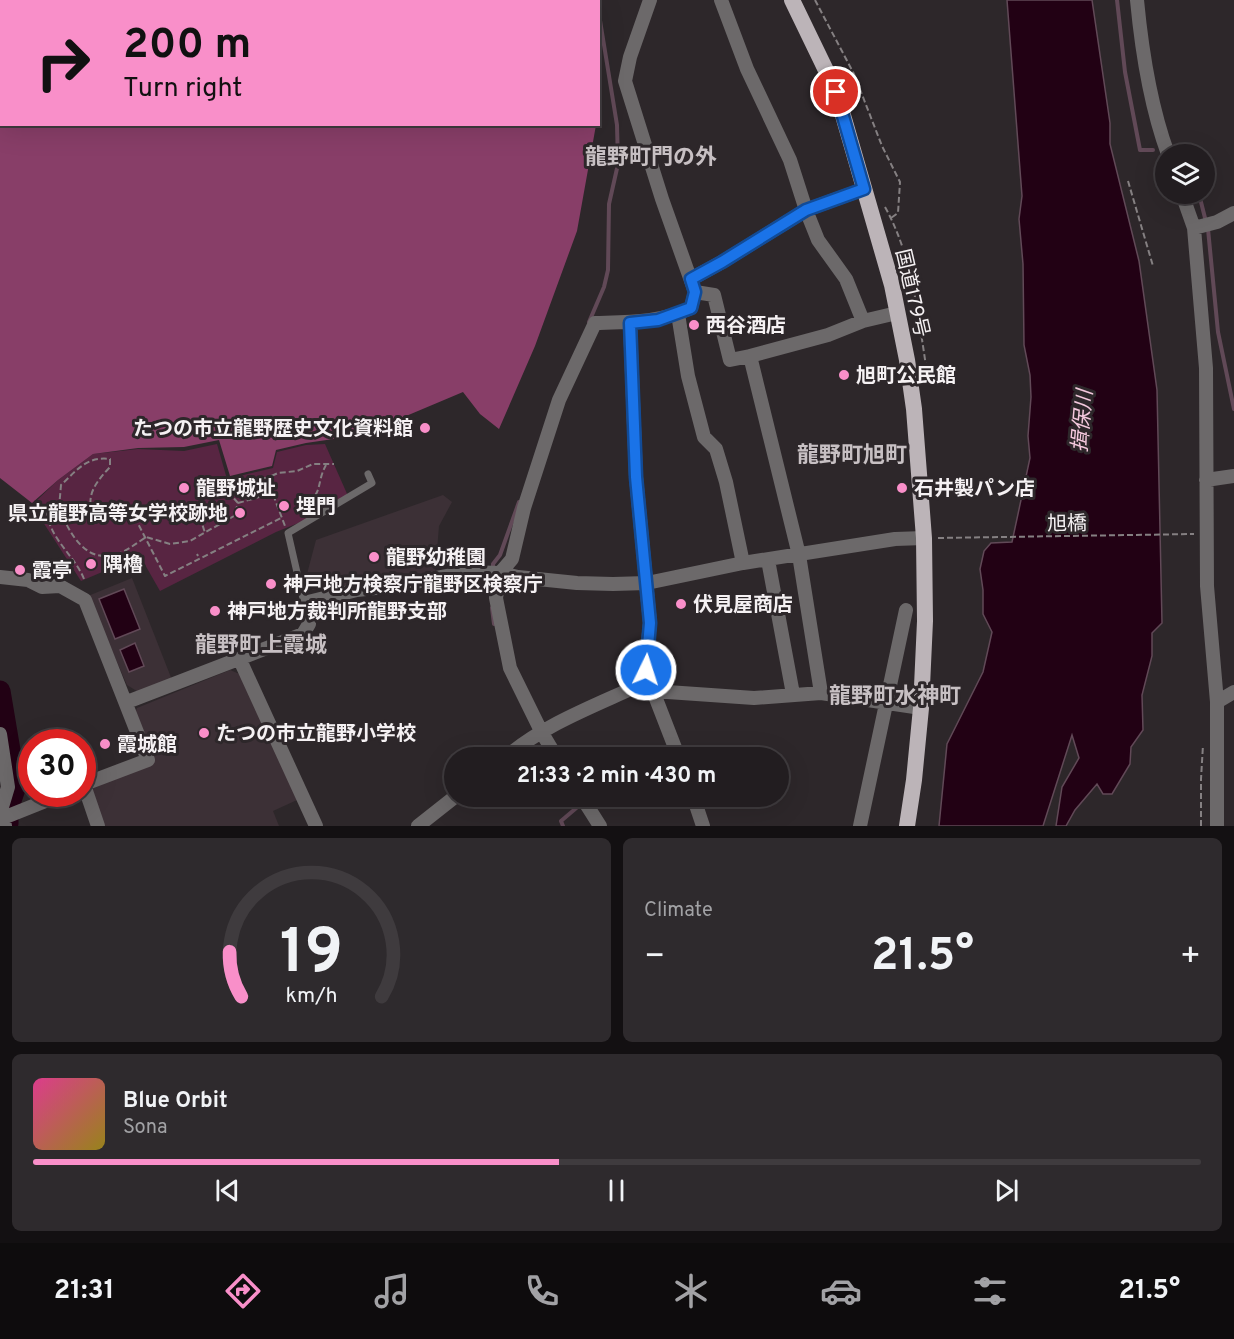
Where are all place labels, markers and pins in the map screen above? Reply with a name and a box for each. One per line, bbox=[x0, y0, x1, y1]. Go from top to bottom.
pin bbox=[810, 66, 861, 117]
place label: 西谷酒店 bbox=[706, 314, 786, 340]
marker: 西谷酒店 bbox=[687, 318, 701, 332]
place label: 旭町公民館 bbox=[856, 364, 956, 390]
marker: 旭町公民館 bbox=[837, 368, 851, 382]
place label: たつの市立龍野歴史文化資料館 bbox=[133, 417, 413, 443]
marker: たつの市立龍野歴史文化資料館 bbox=[418, 421, 432, 435]
place label: 龍野城址 bbox=[196, 477, 276, 503]
place label: 石井製パン店 bbox=[914, 477, 1035, 503]
marker: 龍野城址 bbox=[177, 481, 191, 495]
marker: 石井製パン店 bbox=[895, 481, 909, 495]
place label: 埋門 bbox=[296, 495, 336, 521]
marker: 埋門 bbox=[277, 499, 291, 513]
place label: 県立龍野高等女学校跡地 bbox=[8, 502, 228, 528]
marker: 県立龍野高等女学校跡地 bbox=[233, 506, 247, 520]
place label: 龍野幼稚園 bbox=[386, 546, 486, 572]
marker: 龍野幼稚園 bbox=[367, 550, 381, 564]
place label: 隅櫓 bbox=[103, 553, 143, 579]
marker: 隅櫓 bbox=[84, 557, 98, 571]
place label: 霞亭 bbox=[32, 559, 72, 585]
marker: 霞亭 bbox=[13, 563, 27, 577]
place label: 神戸地方検察庁龍野区検察庁 bbox=[283, 573, 543, 599]
marker: 神戸地方検察庁龍野区検察庁 bbox=[264, 577, 278, 591]
place label: 伏見屋商店 bbox=[693, 593, 793, 619]
marker: 伏見屋商店 bbox=[674, 597, 688, 611]
place label: 神戸地方裁判所龍野支部 bbox=[227, 600, 447, 626]
marker: 神戸地方裁判所龍野支部 bbox=[208, 604, 222, 618]
place label: たつの市立龍野小学校 bbox=[216, 722, 416, 748]
marker: たつの市立龍野小学校 bbox=[197, 726, 211, 740]
place label: 霞城館 bbox=[117, 733, 177, 759]
marker: 霞城館 bbox=[98, 737, 112, 751]

